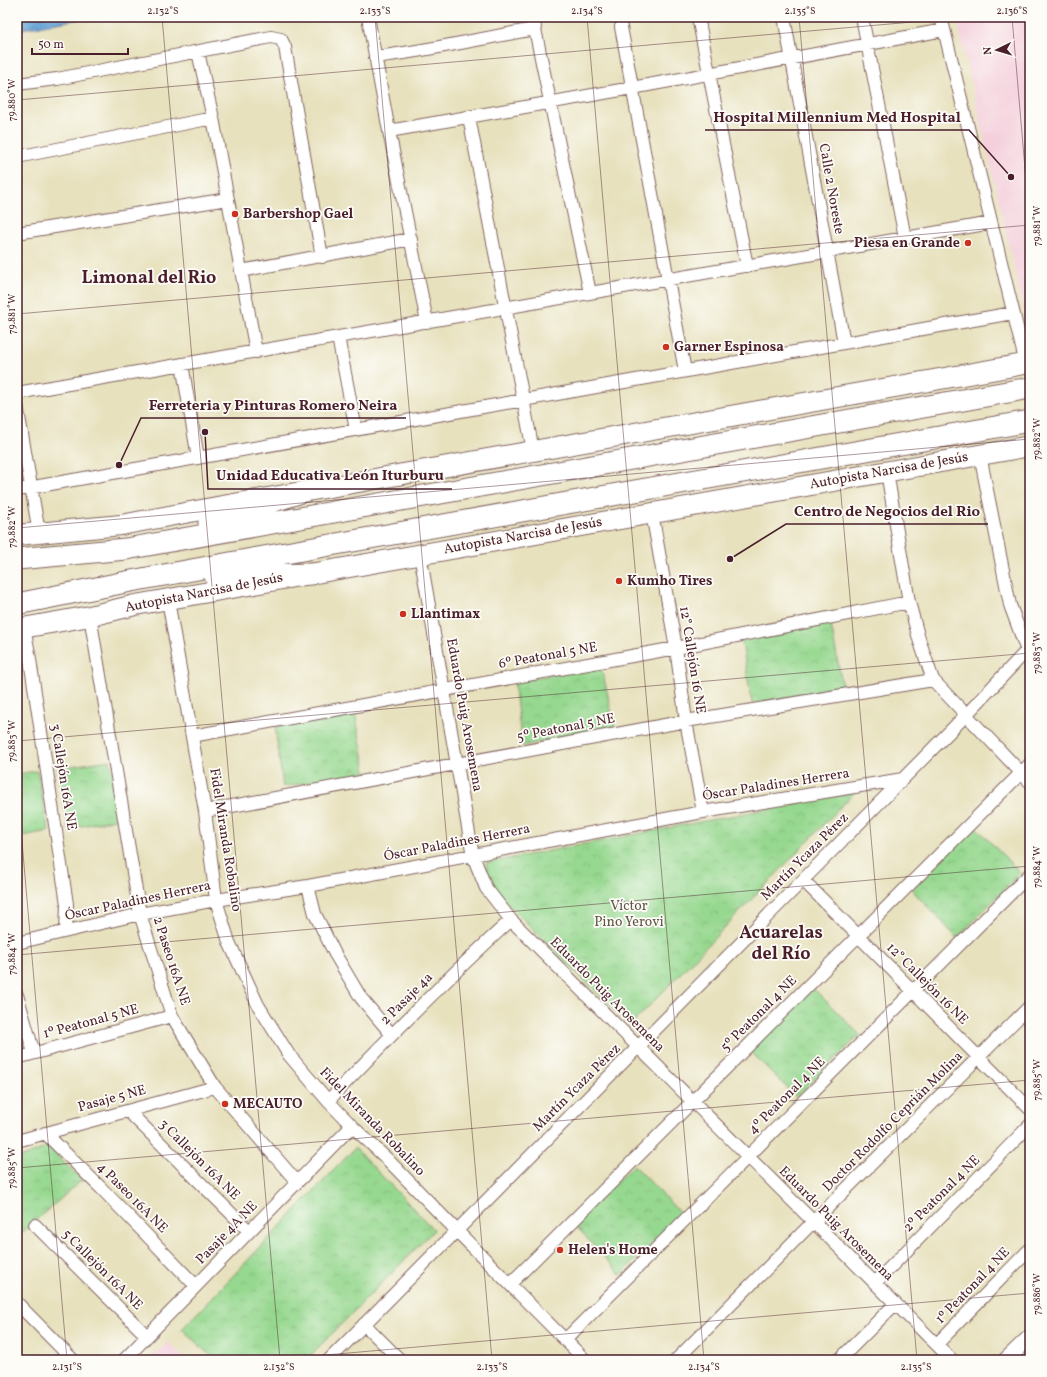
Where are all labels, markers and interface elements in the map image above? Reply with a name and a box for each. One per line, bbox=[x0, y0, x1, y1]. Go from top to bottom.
text: 2.132°S bbox=[147, 4, 179, 18]
text: 2.133°S bbox=[359, 4, 391, 18]
text: 2.134°S bbox=[571, 4, 603, 18]
text: 2.135°S bbox=[785, 4, 815, 18]
text: 2.136°S bbox=[996, 4, 1028, 18]
scale bar bbox=[32, 30, 128, 56]
north arrow bbox=[977, 30, 1017, 70]
text: 50 m bbox=[38, 37, 64, 53]
text: N bbox=[981, 46, 996, 55]
text: 79.880°W bbox=[5, 79, 19, 121]
callout: Hospital Millennium Med Hospital bbox=[705, 103, 969, 130]
text: Hospital Millennium Med Hospital bbox=[713, 108, 961, 129]
street label: Calle 2 Noreste bbox=[814, 142, 848, 236]
place label: Barbershop Gael bbox=[243, 205, 354, 224]
text: 79.881°W bbox=[1030, 206, 1044, 246]
marker: Barbershop Gael bbox=[230, 209, 240, 219]
place label: Piesa en Grande bbox=[854, 234, 960, 253]
marker: Piesa en Grande bbox=[963, 238, 973, 248]
district label: Limonal del Rio bbox=[82, 266, 216, 291]
text: 79.881°W bbox=[5, 294, 19, 334]
place label: Garner Espinosa bbox=[674, 338, 784, 357]
marker: Garner Espinosa bbox=[661, 342, 671, 352]
callout: Ferreteria y Pinturas Romero Neira bbox=[141, 391, 406, 418]
text: Ferreteria y Pinturas Romero Neira bbox=[149, 396, 397, 417]
text: 79.882°W bbox=[1030, 418, 1044, 460]
street label: Autopista Narcisa de Jesús bbox=[808, 448, 970, 494]
callout: Unidad Educativa León Iturburu bbox=[208, 462, 452, 489]
text: Unidad Educativa León Iturburu bbox=[216, 466, 444, 487]
callout: Centro de Negocios del Rio bbox=[786, 497, 988, 524]
text: Centro de Negocios del Rio bbox=[794, 502, 981, 523]
text: 79.882°W bbox=[5, 506, 19, 548]
street label: Autopista Narcisa de Jesús bbox=[442, 513, 604, 559]
street label: Autopista Narcisa de Jesús bbox=[123, 568, 285, 618]
place label: Kumho Tires bbox=[627, 572, 712, 591]
marker: Kumho Tires bbox=[614, 576, 624, 586]
place label: Llantimax bbox=[411, 605, 480, 624]
street label: 12° Callejón 16 NE bbox=[674, 605, 710, 715]
marker: Llantimax bbox=[398, 609, 408, 619]
text: 79.883°W bbox=[1030, 632, 1044, 674]
street label: Eduardo Puig Arosemena bbox=[441, 637, 487, 793]
street label: 6º Peatonal 5 NE bbox=[497, 638, 599, 674]
street label: 5º Peatonal 5 NE bbox=[515, 709, 617, 747]
text: 79.883°W bbox=[5, 720, 19, 762]
street label: 3 Callejón 16A NE bbox=[45, 722, 81, 832]
street label: Óscar Paladines Herrera bbox=[701, 763, 851, 806]
street label: Fidel Miranda Robalino bbox=[204, 767, 246, 913]
street label: Martín Ycaza Pérez bbox=[757, 809, 853, 905]
street label: Óscar Paladines Herrera bbox=[382, 819, 532, 867]
text: 79.884°W bbox=[1030, 846, 1044, 888]
street label: Óscar Paladines Herrera bbox=[63, 875, 213, 926]
park label: Víctor Pino Yerovi bbox=[594, 897, 664, 932]
street label: 2 Paseo 16A NE bbox=[148, 914, 194, 1008]
district label: Acuarelas del Río bbox=[739, 921, 823, 967]
text: 79.884°W bbox=[5, 933, 19, 975]
street label: Eduardo Puig Arosemena bbox=[545, 933, 669, 1057]
street label: 12° Callejón 16 NE bbox=[882, 939, 972, 1029]
street label: 2 Pasaje 4a bbox=[377, 969, 437, 1029]
street label: 5º Peatonal 4 NE bbox=[717, 972, 801, 1056]
street label: 1º Peatonal 5 NE bbox=[41, 1000, 141, 1044]
street label: Martín Ycaza Pérez bbox=[529, 1040, 625, 1136]
street label: Doctor Rodolfo Ceprián Molina bbox=[818, 1047, 968, 1197]
street label: 4º Peatonal 4 NE bbox=[744, 1053, 830, 1139]
text: 79.885°W bbox=[1030, 1059, 1044, 1101]
street label: Fidel Miranda Robalino bbox=[315, 1063, 429, 1181]
street label: Pasaje 5 NE bbox=[76, 1081, 148, 1117]
place label: MECAUTO bbox=[233, 1095, 303, 1114]
marker: MECAUTO bbox=[220, 1099, 230, 1109]
street label: 3 Callejón 16A NE bbox=[154, 1115, 244, 1205]
text: 79.885°W bbox=[5, 1147, 19, 1189]
street label: 2º Peatonal 4 NE bbox=[899, 1151, 985, 1237]
street label: 4 Paseo 16A NE bbox=[92, 1158, 172, 1238]
street label: Eduardo Puig Arosemena bbox=[774, 1162, 898, 1286]
street label: Pasaje 4A NE bbox=[192, 1197, 262, 1269]
street label: 5 Callejón 16A NE bbox=[57, 1225, 147, 1315]
place label: Helen's Home bbox=[568, 1241, 658, 1260]
street label: 1º Peatonal 4 NE bbox=[931, 1243, 1015, 1329]
marker: Helen's Home bbox=[555, 1245, 565, 1255]
text: 79.886°W bbox=[1030, 1273, 1044, 1315]
text: 2.131°S bbox=[52, 1360, 82, 1374]
text: 2.132°S bbox=[263, 1360, 295, 1374]
text: 2.133°S bbox=[476, 1360, 508, 1374]
text: 2.134°S bbox=[688, 1360, 720, 1374]
text: 2.135°S bbox=[901, 1360, 931, 1374]

